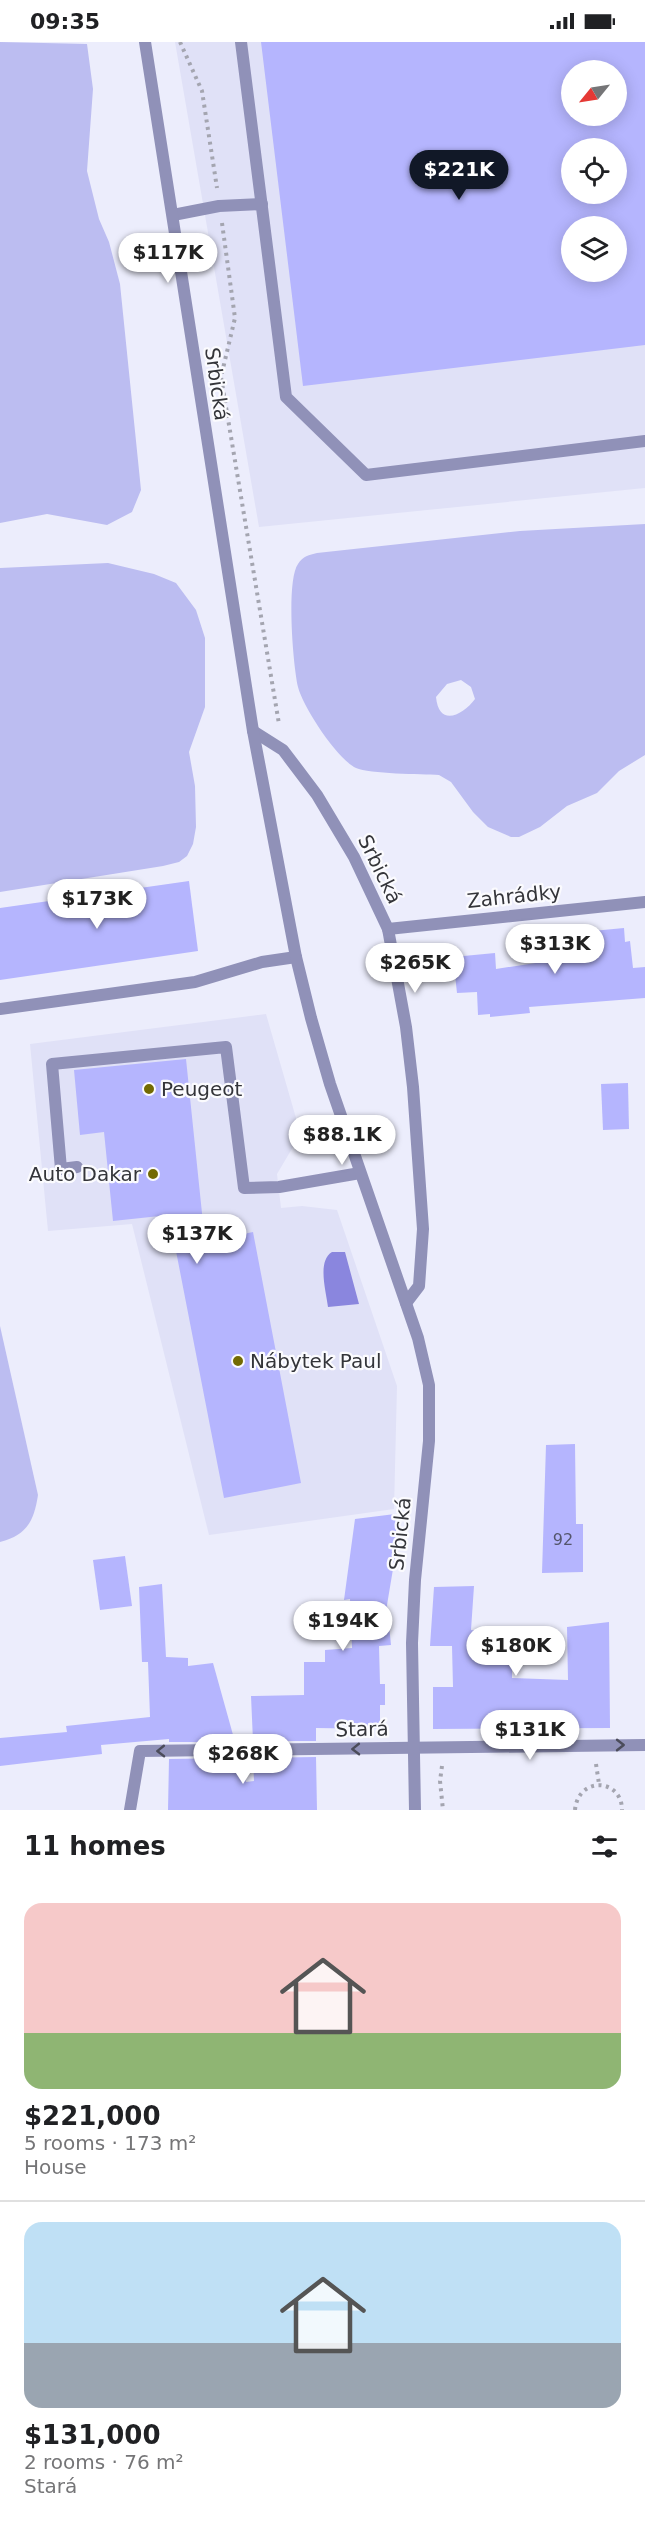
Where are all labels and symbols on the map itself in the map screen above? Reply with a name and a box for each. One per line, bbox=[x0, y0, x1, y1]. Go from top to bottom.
north arrow bbox=[561, 60, 627, 126]
pin: $221K bbox=[417, 150, 501, 201]
pin: $117K bbox=[126, 233, 210, 284]
street label: Srbická bbox=[200, 346, 234, 422]
street label: Srbická bbox=[353, 831, 407, 907]
pin: $173K bbox=[55, 879, 139, 930]
street label: Zahrádky bbox=[466, 879, 562, 913]
pin: $313K bbox=[513, 924, 597, 975]
pin: $265K bbox=[373, 943, 457, 994]
place label: Peugeot bbox=[161, 1077, 243, 1101]
marker: Peugeot bbox=[142, 1082, 156, 1096]
pin: $88.1K bbox=[293, 1115, 391, 1166]
place label: Auto Dakar bbox=[29, 1162, 142, 1186]
marker: Auto Dakar bbox=[146, 1167, 160, 1181]
pin: $137K bbox=[155, 1214, 239, 1265]
place label: Nábytek Paul bbox=[250, 1349, 381, 1373]
marker: Nábytek Paul bbox=[231, 1354, 245, 1368]
street label: Srbická bbox=[384, 1496, 416, 1572]
house number: 92 bbox=[553, 1530, 573, 1549]
pin: $194K bbox=[301, 1601, 385, 1652]
pin: $180K bbox=[474, 1626, 558, 1677]
pin: $131K bbox=[488, 1710, 572, 1761]
street label: Stará bbox=[335, 1717, 389, 1741]
pin: $268K bbox=[201, 1734, 285, 1785]
one-way arrow bbox=[615, 1739, 624, 1751]
one-way arrow bbox=[351, 1743, 360, 1755]
one-way arrow bbox=[156, 1744, 165, 1757]

